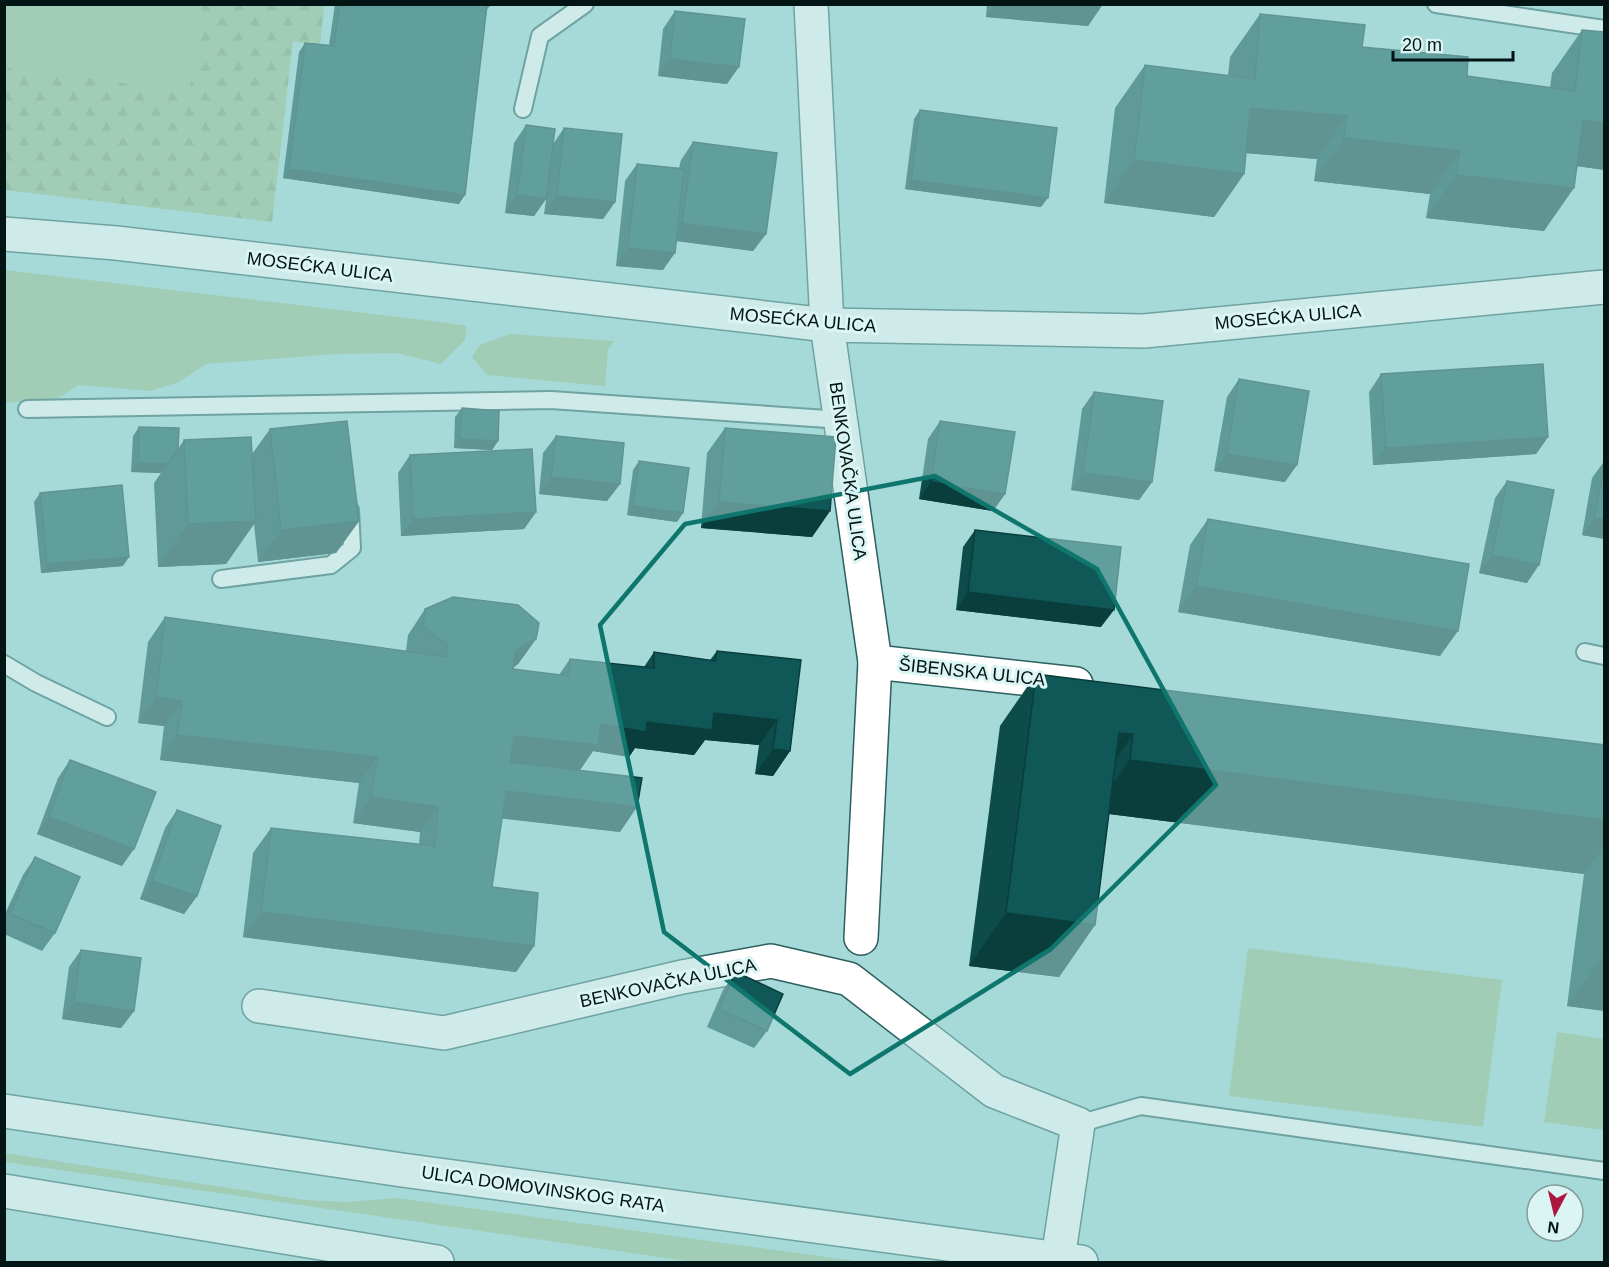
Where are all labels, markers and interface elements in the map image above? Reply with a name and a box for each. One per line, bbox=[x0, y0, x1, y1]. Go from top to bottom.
scale bar bbox=[1393, 24, 1513, 62]
text: 20 m bbox=[1402, 35, 1442, 55]
street label: MOSEĆKA ULICA bbox=[246, 247, 394, 286]
street label: MOSEĆKA ULICA bbox=[1214, 300, 1362, 333]
street label: MOSEĆKA ULICA bbox=[729, 303, 877, 336]
street label: BENKOVAČKA ULICA bbox=[826, 380, 871, 561]
street label: ŠIBENSKA ULICA bbox=[898, 653, 1046, 690]
street label: BENKOVAČKA ULICA bbox=[578, 954, 758, 1011]
street label: ULICA DOMOVINSKOG RATA bbox=[420, 1162, 666, 1216]
north arrow bbox=[1525, 1183, 1585, 1243]
text: N bbox=[1546, 1218, 1560, 1237]

